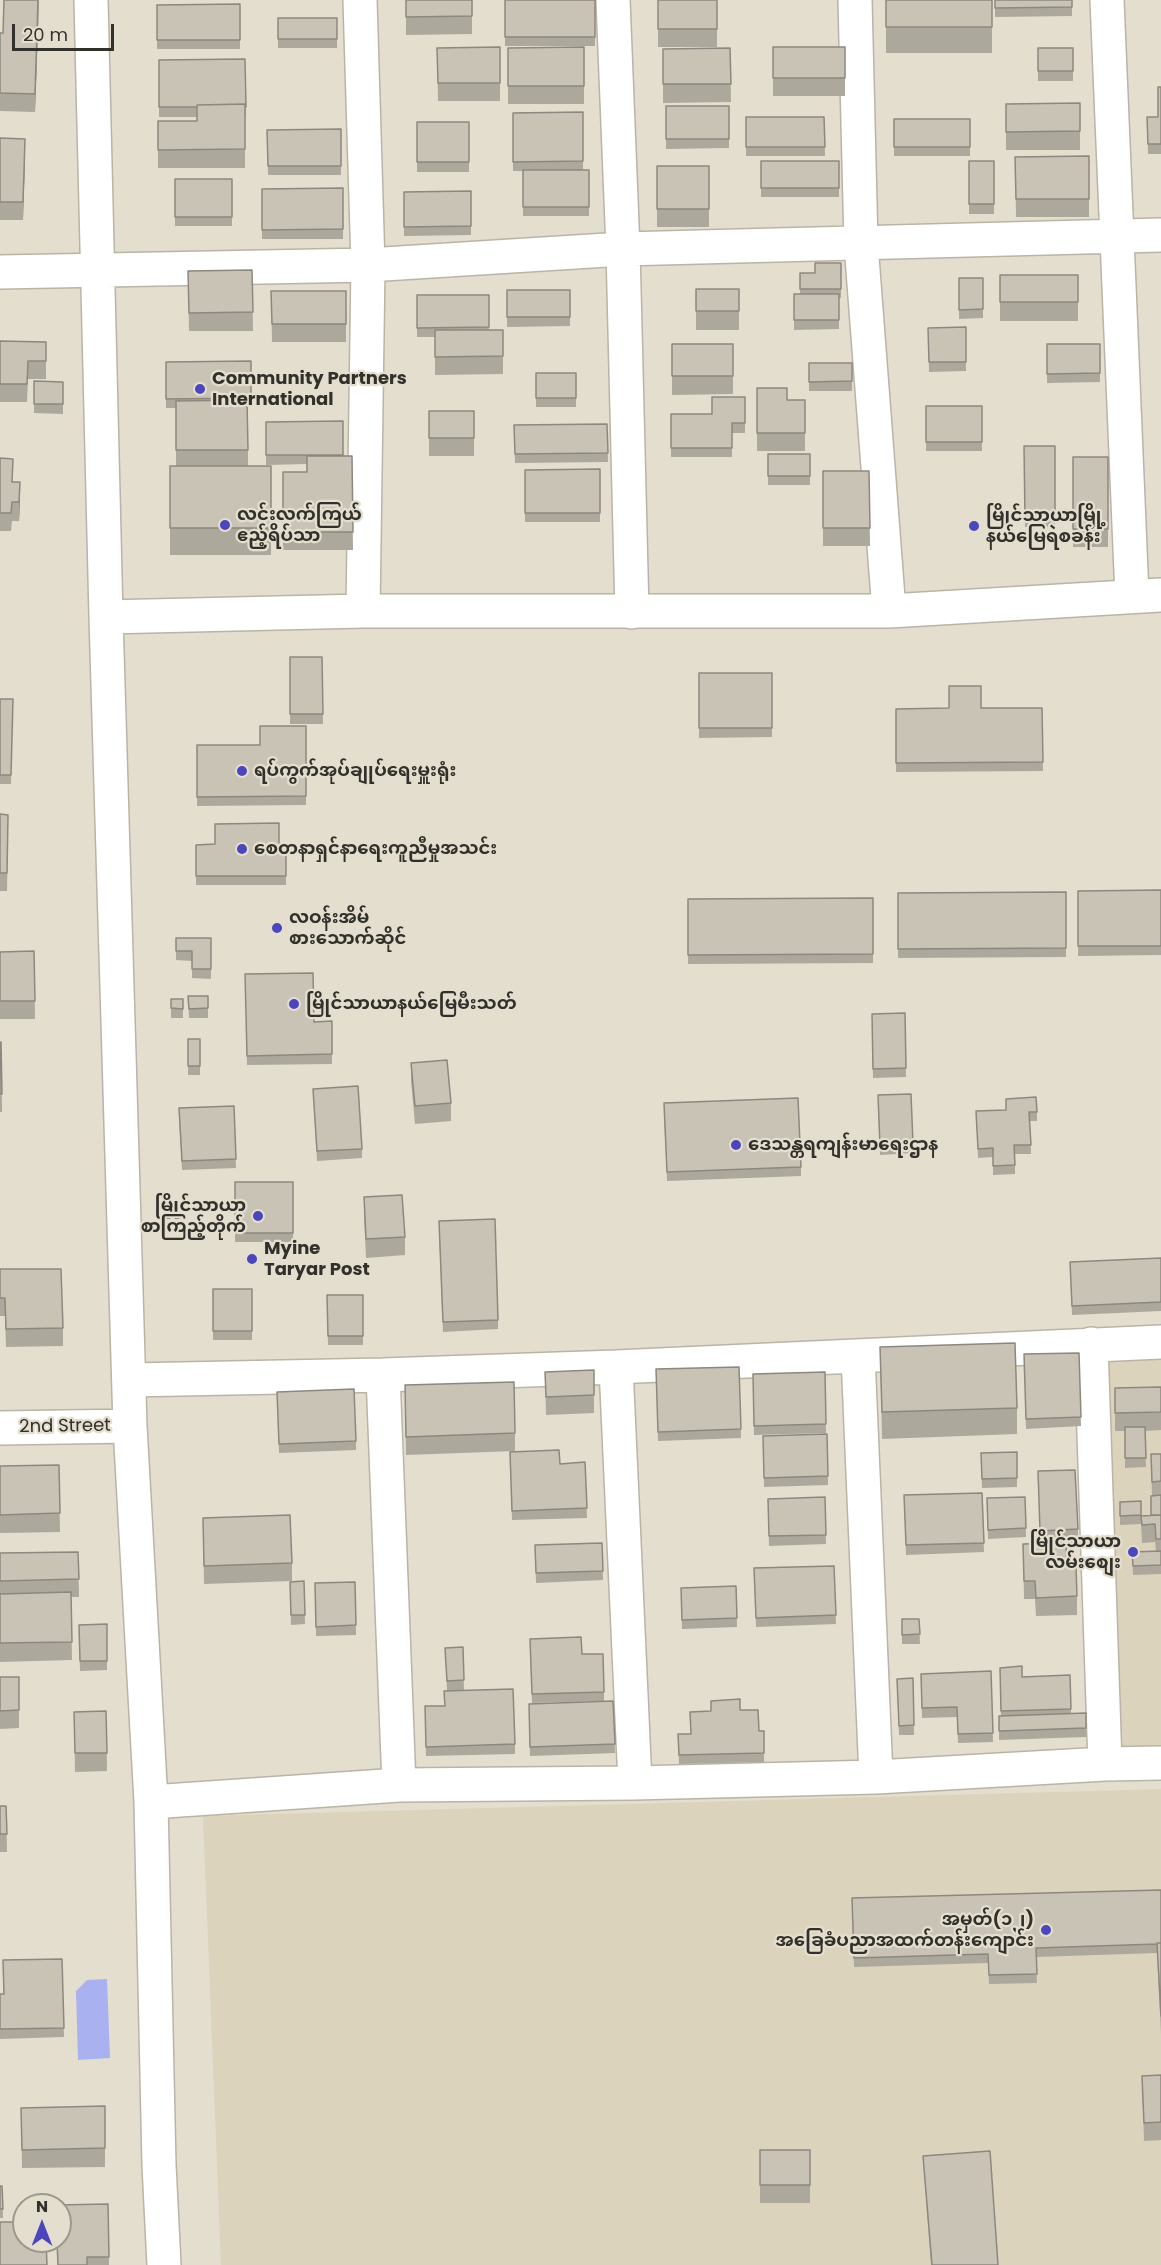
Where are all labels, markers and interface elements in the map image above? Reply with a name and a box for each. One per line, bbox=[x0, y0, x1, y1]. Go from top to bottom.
scale bar bbox=[15, 12, 117, 50]
text: 20 m bbox=[23, 22, 68, 47]
place label: Community Partners International bbox=[212, 368, 407, 410]
marker: Community Partners International bbox=[193, 382, 207, 396]
place label: လင်းလက်ကြယ် ဧည့်ရိပ်သာ bbox=[237, 504, 362, 546]
place label: မြိုင်သာယာမြို့ နယ်မြေရဲစခန်း bbox=[986, 505, 1106, 548]
marker: လင်းလက်ကြယ် ဧည့်ရိပ်သာ bbox=[218, 518, 232, 532]
marker: မြိုင်သာယာမြို့ နယ်မြေရဲစခန်း bbox=[967, 519, 981, 533]
place label: ရပ်ကွက်အုပ်ချုပ်ရေးမှူးရုံး bbox=[254, 760, 456, 782]
marker: ရပ်ကွက်အုပ်ချုပ်ရေးမှူးရုံး bbox=[235, 764, 249, 778]
place label: စေတနာရှင်နာရေးကူညီမှုအသင်း bbox=[254, 838, 497, 860]
marker: စေတနာရှင်နာရေးကူညီမှုအသင်း bbox=[235, 842, 249, 856]
place label: လဝန်းအိမ် စားသောက်ဆိုင် bbox=[289, 907, 406, 950]
marker: လဝန်းအိမ် စားသောက်ဆိုင် bbox=[270, 921, 284, 935]
place label: မြိုင်သာယာနယ်မြေမီးသတ် bbox=[306, 993, 517, 1015]
marker: မြိုင်သာယာနယ်မြေမီးသတ် bbox=[287, 997, 301, 1011]
place label: ဒေသန္တရကျန်းမာရေးဌာန bbox=[748, 1134, 938, 1156]
marker: ဒေသန္တရကျန်းမာရေးဌာန bbox=[729, 1138, 743, 1152]
place label: မြိုင်သာယာ စာကြည့်တိုက် bbox=[141, 1195, 246, 1238]
marker: မြိုင်သာယာ စာကြည့်တိုက် bbox=[251, 1209, 265, 1223]
place label: Myine Taryar Post bbox=[264, 1238, 370, 1280]
marker: Myine Taryar Post bbox=[245, 1252, 259, 1266]
street label: 2nd Street bbox=[19, 1415, 111, 1439]
place label: မြိုင်သာယာ လမ်းစျေး bbox=[1030, 1531, 1121, 1574]
marker: မြိုင်သာယာ လမ်းစျေး bbox=[1126, 1545, 1140, 1559]
place label: အမှတ်(၁၂) အခြေခံပညာအထက်တန်းကျောင်း bbox=[776, 1909, 1034, 1952]
marker: အမှတ်(၁၂) အခြေခံပညာအထက်တန်းကျောင်း bbox=[1039, 1923, 1053, 1937]
north arrow bbox=[12, 2193, 72, 2253]
text: N bbox=[36, 2195, 48, 2218]

